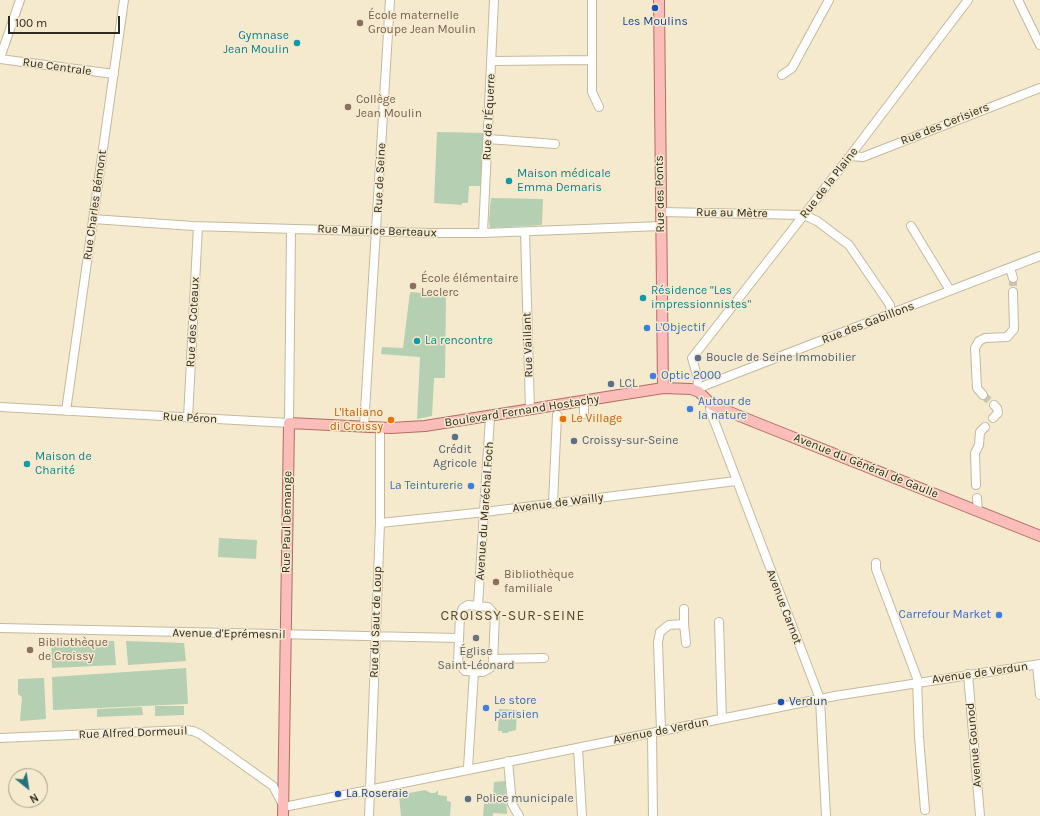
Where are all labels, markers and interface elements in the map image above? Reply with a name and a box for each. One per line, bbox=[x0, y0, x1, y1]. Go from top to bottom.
marker: Les Moulins bbox=[650, 3, 660, 13]
scale bar bbox=[10, 8, 122, 34]
place label: École maternelle Groupe Jean Moulin bbox=[368, 9, 476, 37]
place label: Les Moulins bbox=[622, 15, 688, 29]
text: 100 m bbox=[15, 16, 47, 30]
marker: École maternelle Groupe Jean Moulin bbox=[355, 18, 365, 28]
place label: Gymnase Jean Moulin bbox=[223, 29, 289, 57]
marker: Gymnase Jean Moulin bbox=[292, 38, 302, 48]
street label: Rue Centrale bbox=[22, 55, 92, 79]
street label: Rue de l'Équerre bbox=[480, 73, 498, 161]
place label: Collège Jean Moulin bbox=[356, 93, 422, 121]
street label: Rue des Cerisiers bbox=[899, 100, 991, 148]
marker: Collège Jean Moulin bbox=[343, 102, 353, 112]
street label: Rue de Seine bbox=[371, 143, 389, 213]
street label: Rue de la Plaine bbox=[797, 145, 861, 221]
street label: Rue Charles Bémont bbox=[80, 149, 110, 261]
street label: Rue des Ponts bbox=[652, 155, 668, 233]
place label: Maison médicale Emma Demaris bbox=[517, 167, 611, 195]
marker: Maison médicale Emma Demaris bbox=[504, 176, 514, 186]
street label: Rue au Mètre bbox=[696, 205, 768, 221]
street label: Rue Maurice Berteaux bbox=[317, 222, 437, 240]
place label: École élémentaire Leclerc bbox=[421, 272, 518, 300]
street label: Rue des Coteaux bbox=[183, 276, 203, 368]
marker: École élémentaire Leclerc bbox=[408, 281, 418, 291]
place label: Résidence "Les impressionnistes" bbox=[651, 284, 751, 312]
marker: Résidence "Les impressionnistes" bbox=[638, 293, 648, 303]
street label: Rue des Gabillons bbox=[820, 299, 916, 347]
street label: Rue Vaillant bbox=[520, 312, 536, 378]
place label: L'Objectif bbox=[655, 321, 705, 335]
marker: L'Objectif bbox=[642, 323, 652, 333]
place label: La rencontre bbox=[425, 334, 493, 348]
marker: La rencontre bbox=[412, 336, 422, 346]
place label: Boucle de Seine Immobilier bbox=[706, 351, 856, 365]
marker: Boucle de Seine Immobilier bbox=[693, 353, 703, 363]
place label: Optic 2000 bbox=[661, 369, 721, 383]
marker: Optic 2000 bbox=[648, 371, 658, 381]
place label: LCL bbox=[619, 377, 638, 391]
marker: LCL bbox=[606, 379, 616, 389]
street label: Boulevard Fernand Hostachy bbox=[444, 392, 600, 430]
place label: Autour de la nature bbox=[698, 395, 751, 423]
marker: Autour de la nature bbox=[685, 404, 695, 414]
place label: L'Italiano di Croissy bbox=[330, 406, 383, 434]
street label: Rue Péron bbox=[162, 409, 218, 427]
place label: Le Village bbox=[571, 412, 622, 426]
marker: Le Village bbox=[558, 414, 568, 424]
marker: L'Italiano di Croissy bbox=[386, 415, 396, 425]
street label: Avenue du Général de Gaulle bbox=[792, 430, 940, 502]
marker: Crédit Agricole bbox=[450, 432, 460, 442]
place label: Croissy-sur-Seine bbox=[582, 434, 678, 448]
marker: Croissy-sur-Seine bbox=[569, 436, 579, 446]
street label: Avenue du Maréchal Foch bbox=[473, 441, 497, 581]
place label: Crédit Agricole bbox=[433, 443, 477, 471]
place label: Maison de Charité bbox=[35, 450, 92, 478]
marker: Maison de Charité bbox=[22, 459, 32, 469]
street label: Rue Paul Demange bbox=[279, 471, 295, 573]
place label: La Teinturerie bbox=[389, 479, 463, 493]
marker: La Teinturerie bbox=[466, 481, 476, 491]
street label: Avenue de Wailly bbox=[512, 490, 604, 516]
street label: Rue du Saut de Loup bbox=[367, 566, 385, 678]
place label: Bibliothèque familiale bbox=[504, 568, 574, 596]
street label: Avenue Carnot bbox=[763, 568, 805, 646]
marker: Bibliothèque familiale bbox=[491, 577, 501, 587]
district label: CROISSY-SUR-SEINE bbox=[441, 608, 585, 624]
place label: Carrefour Market bbox=[899, 608, 991, 622]
marker: Carrefour Market bbox=[994, 610, 1004, 620]
street label: Avenue d'Eprémesnil bbox=[172, 626, 286, 642]
marker: Église Saint-Léonard bbox=[471, 633, 481, 643]
place label: Bibliothèque de Croissy bbox=[38, 636, 108, 664]
marker: Bibliothèque de Croissy bbox=[25, 645, 35, 655]
place label: Église Saint-Léonard bbox=[438, 645, 514, 673]
street label: Avenue de Verdun bbox=[931, 659, 1029, 687]
place label: Le store parisien bbox=[494, 694, 539, 722]
place label: Verdun bbox=[789, 695, 827, 709]
marker: Verdun bbox=[776, 697, 786, 707]
street label: Avenue Gounod bbox=[963, 702, 985, 788]
marker: Le store parisien bbox=[481, 703, 491, 713]
street label: Avenue de Verdun bbox=[612, 715, 710, 747]
street label: Rue Alfred Dormeuil bbox=[78, 724, 188, 742]
north arrow bbox=[8, 768, 48, 808]
place label: La Roseraie bbox=[346, 787, 408, 801]
marker: La Roseraie bbox=[333, 789, 343, 799]
text: N bbox=[27, 790, 40, 806]
place label: Police municipale bbox=[476, 792, 574, 806]
marker: Police municipale bbox=[463, 794, 473, 804]

